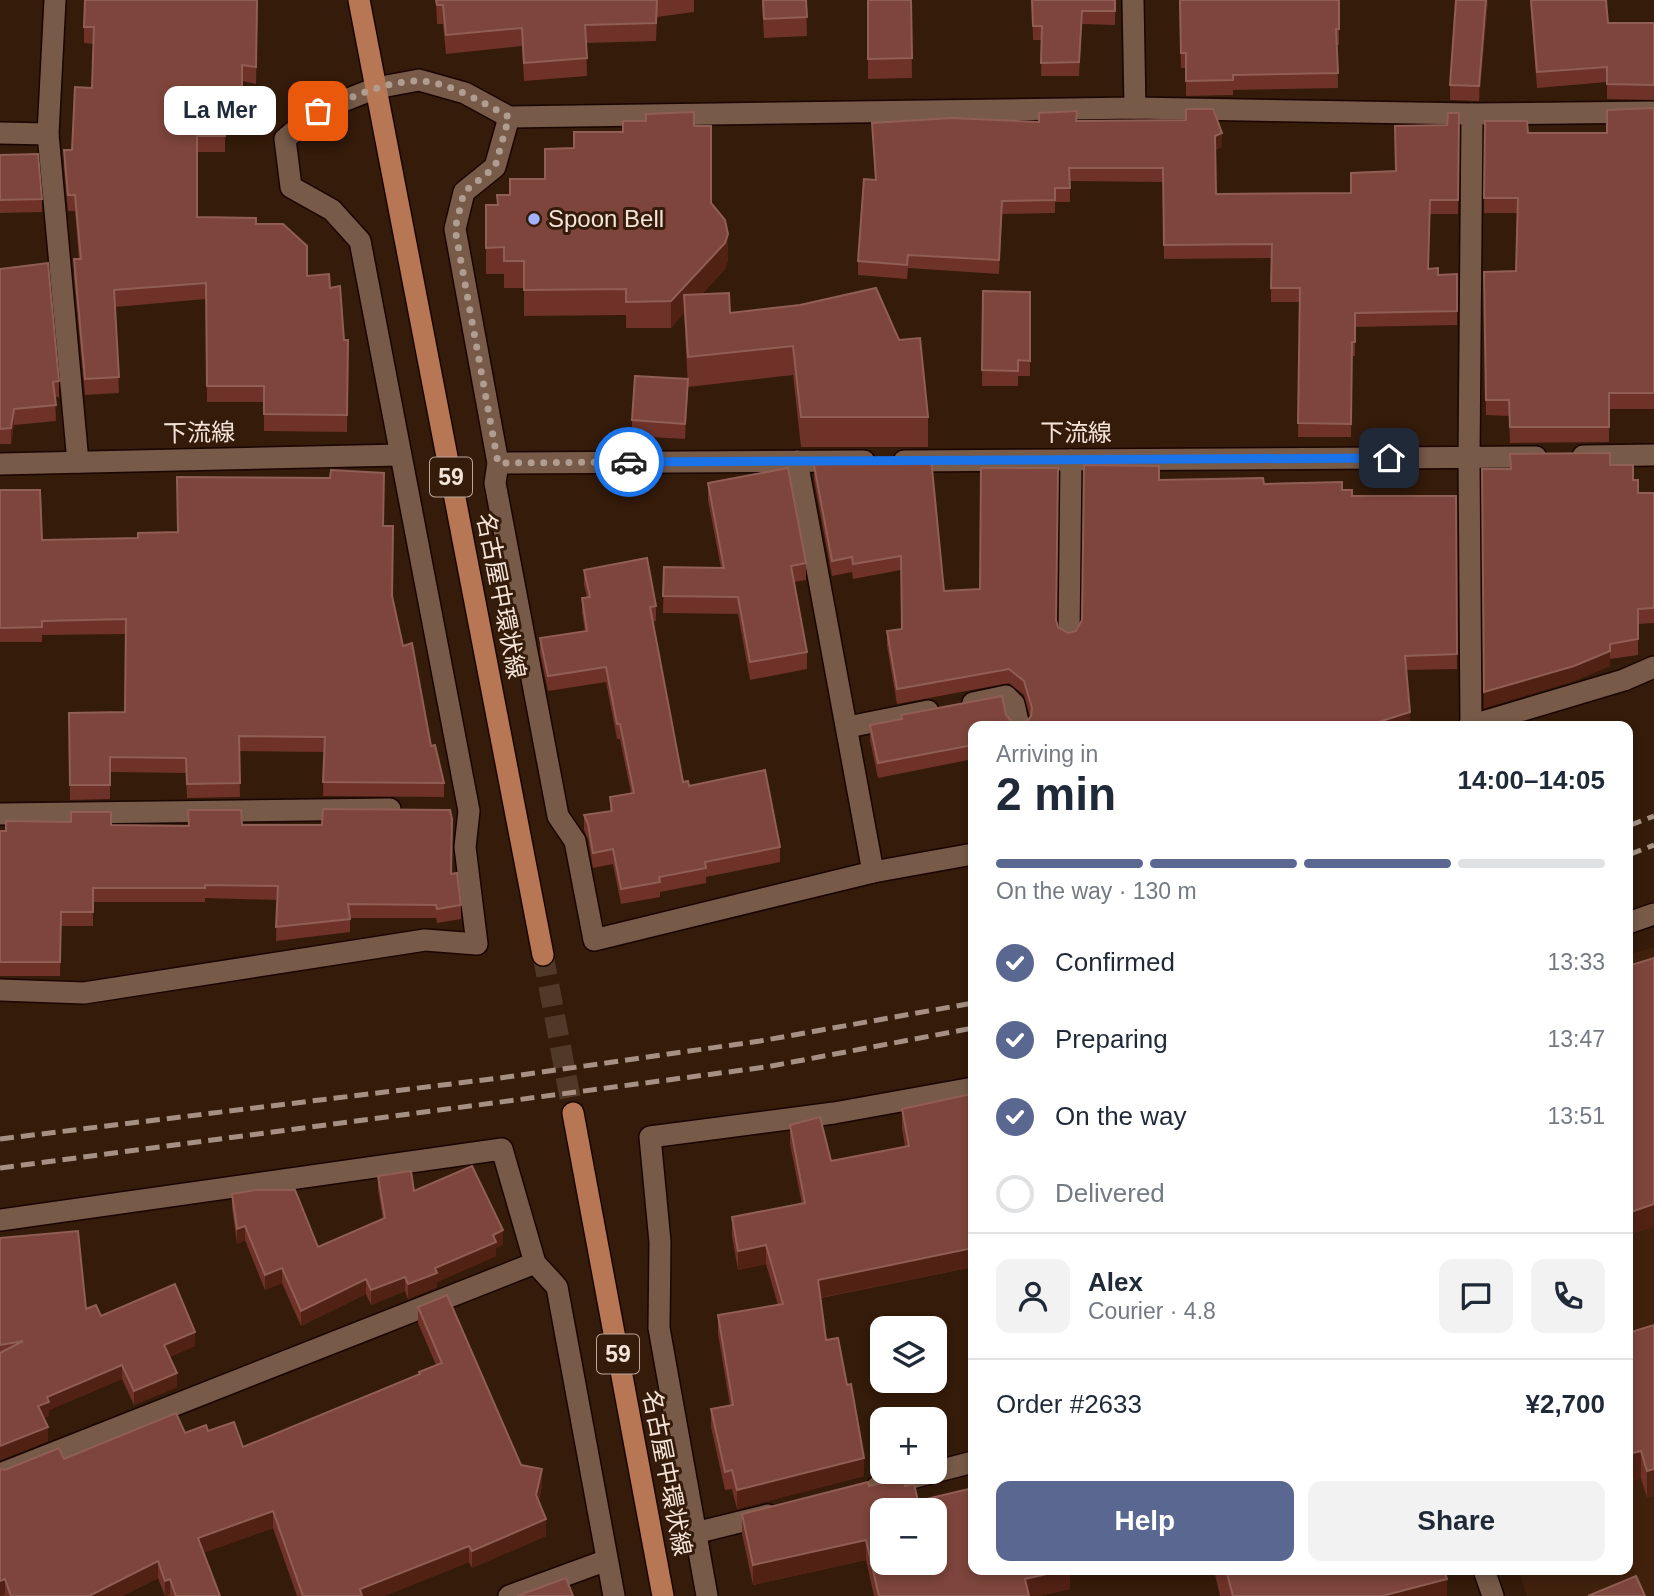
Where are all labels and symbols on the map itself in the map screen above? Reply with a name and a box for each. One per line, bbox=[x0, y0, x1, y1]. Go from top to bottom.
pin bbox=[288, 81, 348, 141]
callout: La Mer bbox=[164, 86, 276, 136]
place label: Spoon Bell bbox=[548, 205, 664, 232]
marker: Spoon Bell bbox=[526, 211, 542, 227]
street label: 下流線 bbox=[163, 418, 235, 447]
street label: 下流線 bbox=[1040, 419, 1112, 446]
courier bbox=[594, 427, 664, 497]
pin bbox=[1359, 428, 1419, 488]
road number: 59 bbox=[430, 457, 472, 496]
street label: 名古屋中環状線 bbox=[472, 511, 531, 681]
road number: 59 bbox=[597, 1334, 639, 1373]
street label: 名古屋中環状線 bbox=[638, 1388, 697, 1558]

